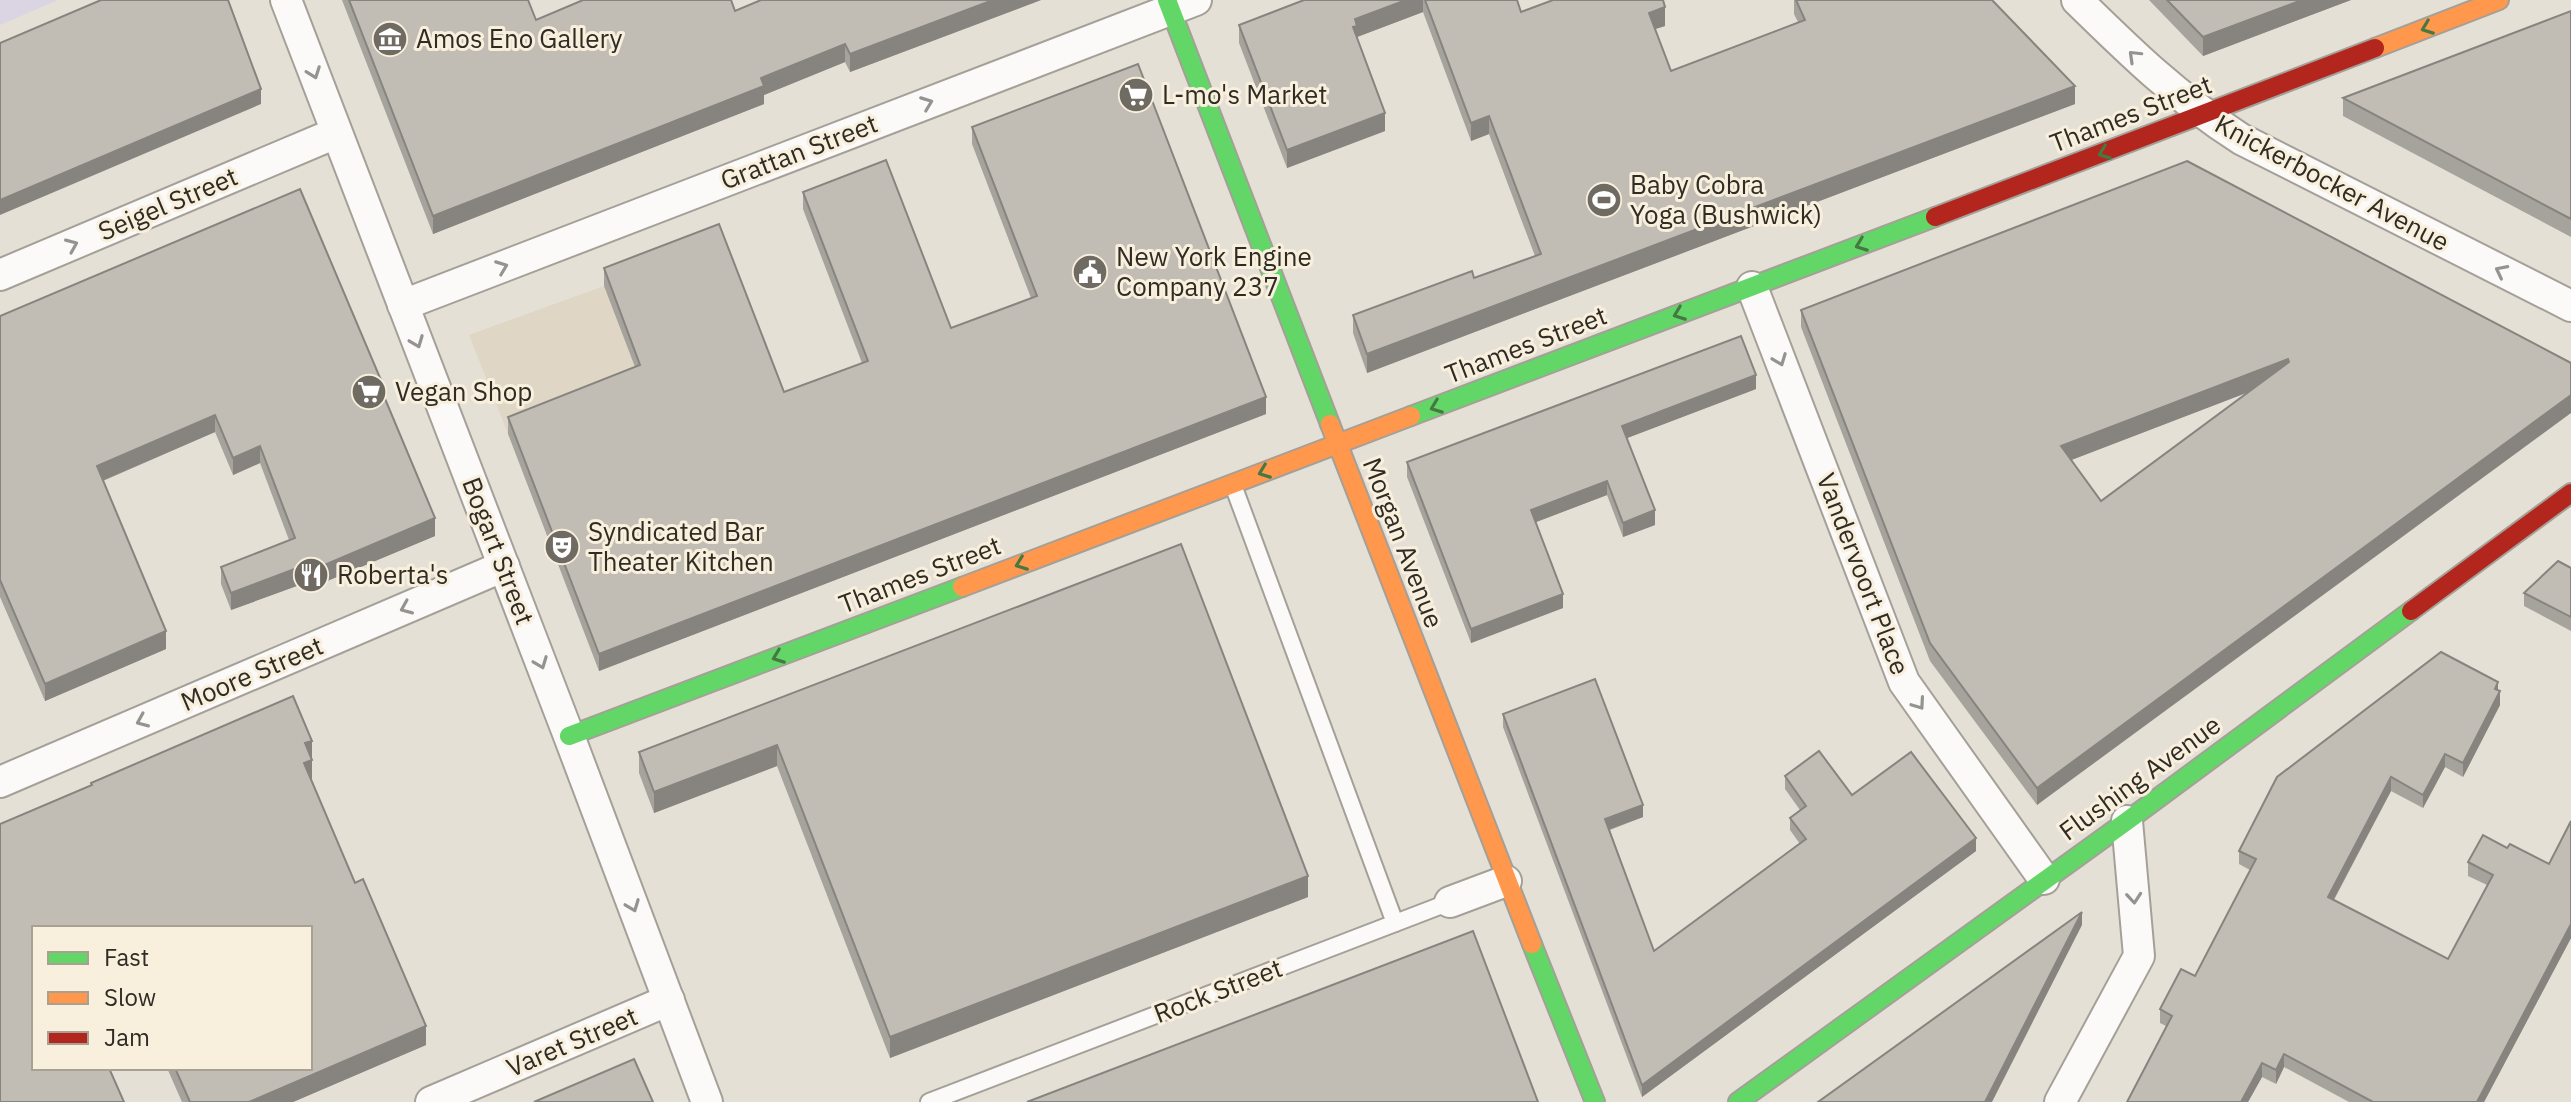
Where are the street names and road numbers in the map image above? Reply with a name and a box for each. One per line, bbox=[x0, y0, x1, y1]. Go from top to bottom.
street label: Thames Street bbox=[2045, 67, 2216, 160]
street label: Grattan Street bbox=[715, 106, 882, 197]
street label: Knickerbocker Avenue bbox=[2210, 106, 2455, 258]
street label: Seigel Street bbox=[93, 158, 242, 248]
street label: Thames Street bbox=[1440, 298, 1611, 391]
street label: Morgan Avenue bbox=[1356, 453, 1452, 633]
street label: Vandervoort Place bbox=[1810, 468, 1918, 679]
street label: Bogart Street bbox=[455, 472, 543, 629]
street label: Thames Street bbox=[834, 528, 1005, 621]
street label: Moore Street bbox=[175, 628, 328, 718]
street label: Flushing Avenue bbox=[2052, 707, 2227, 847]
street label: Rock Street bbox=[1149, 950, 1287, 1030]
street label: Varet Street bbox=[501, 998, 642, 1084]

